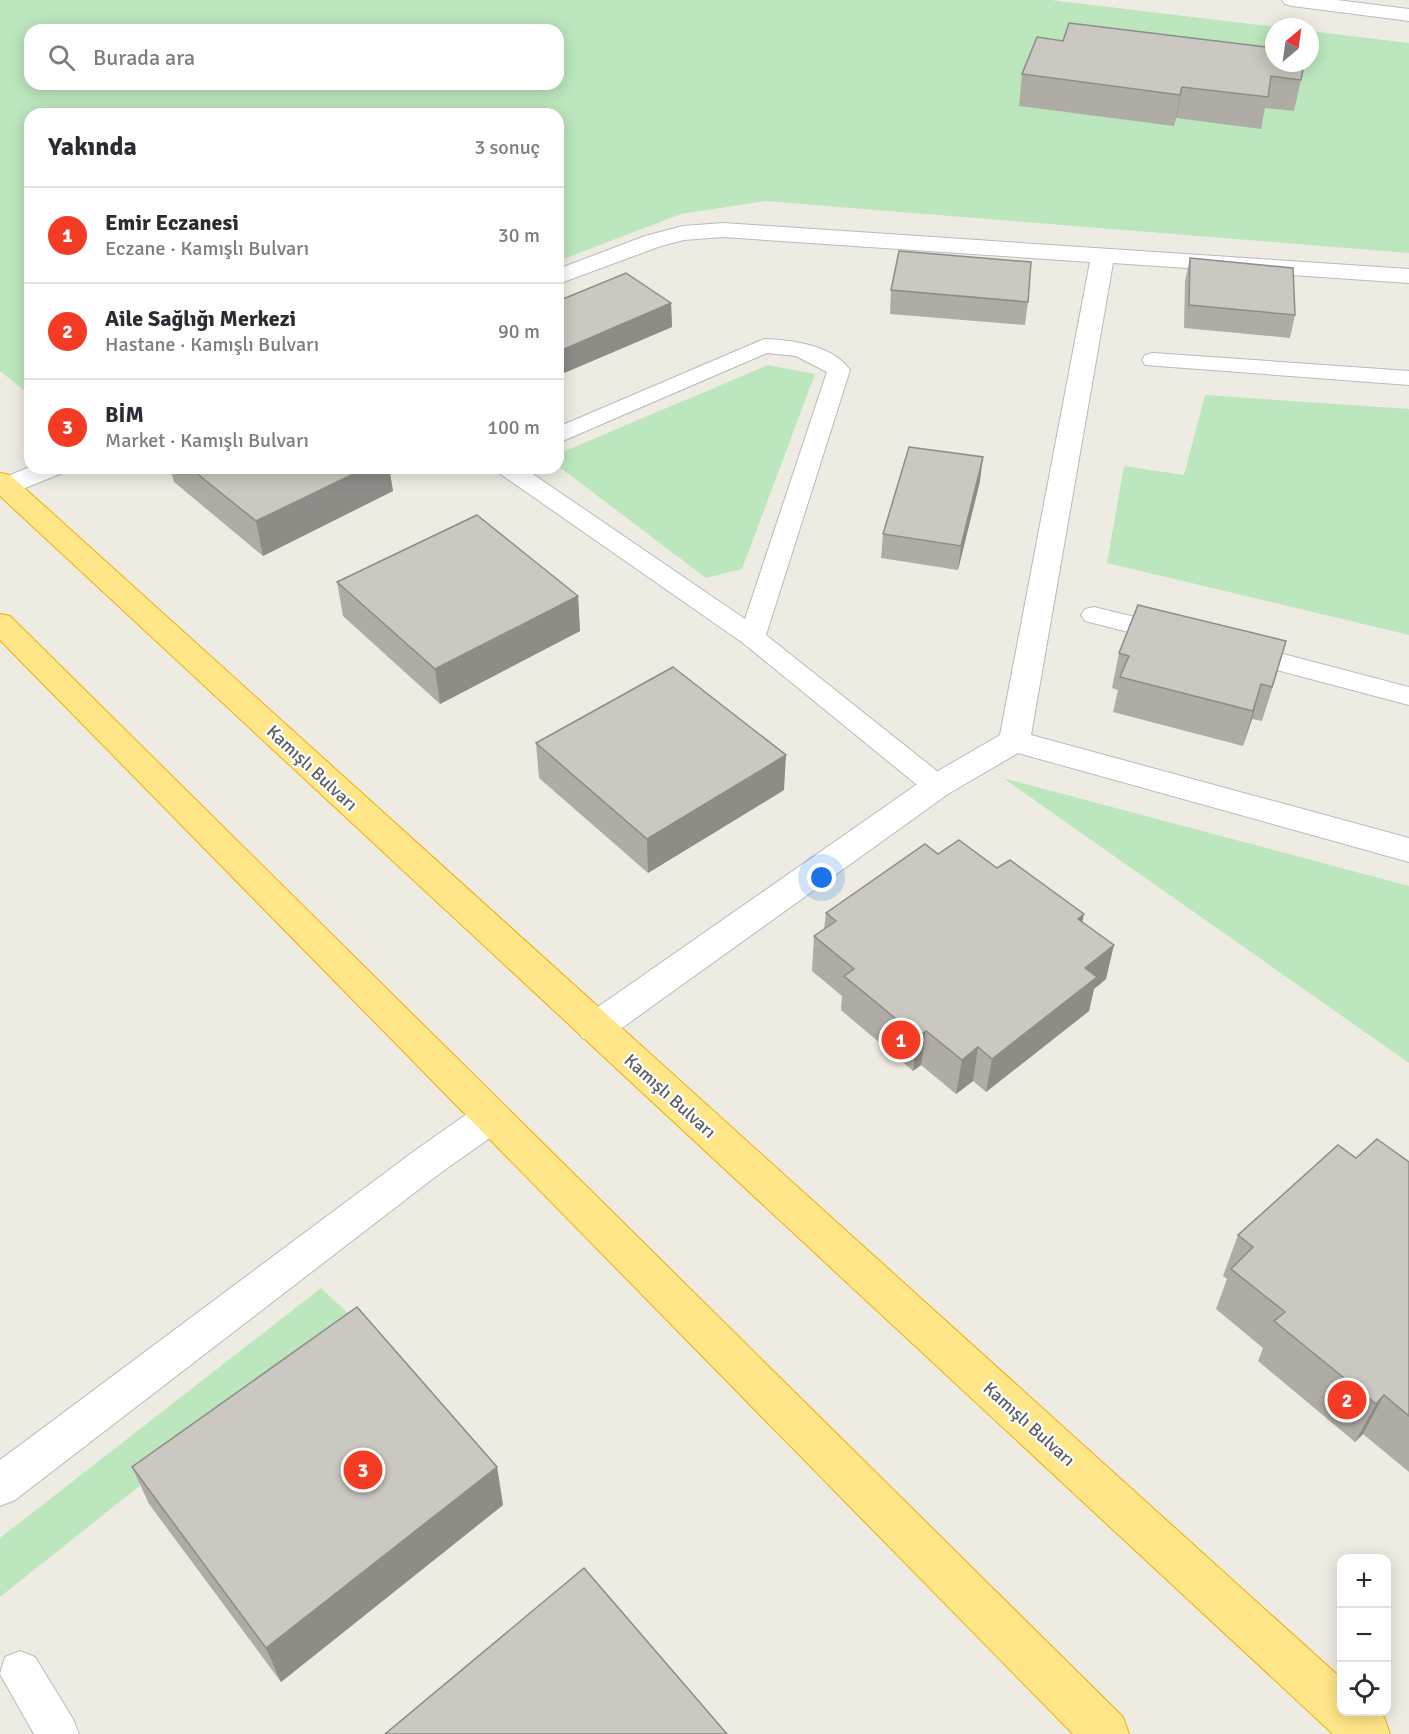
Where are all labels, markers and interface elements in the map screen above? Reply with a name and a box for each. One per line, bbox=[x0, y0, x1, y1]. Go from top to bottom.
north arrow bbox=[1265, 18, 1319, 72]
search box bbox=[24, 24, 564, 90]
icon: search bbox=[45, 41, 78, 74]
text: Burada ara bbox=[93, 44, 195, 71]
text: Yakında bbox=[48, 131, 137, 163]
text: 3 sonuç bbox=[474, 135, 540, 160]
text: Emir Eczanesi bbox=[105, 209, 239, 236]
text: 1 bbox=[62, 223, 73, 248]
text: 30 m bbox=[498, 223, 540, 248]
text: Eczane · Kamışlı Bulvarı bbox=[105, 236, 309, 261]
text: Aile Sağlığı Merkezi bbox=[105, 305, 296, 332]
text: 2 bbox=[62, 319, 73, 344]
text: 90 m bbox=[498, 319, 540, 344]
text: Hastane · Kamışlı Bulvarı bbox=[105, 332, 319, 357]
text: BİM bbox=[105, 401, 144, 428]
text: 3 bbox=[62, 415, 73, 440]
text: 100 m bbox=[487, 415, 540, 440]
text: Market · Kamışlı Bulvarı bbox=[105, 428, 309, 453]
street label: Kamışlı Bulvarı bbox=[262, 720, 362, 816]
your location bbox=[807, 863, 836, 892]
pin: 1 bbox=[882, 1018, 920, 1062]
street label: Kamışlı Bulvarı bbox=[620, 1049, 720, 1143]
street label: Kamışlı Bulvarı bbox=[979, 1377, 1079, 1471]
pin: 2 bbox=[1328, 1378, 1366, 1422]
pin: 3 bbox=[344, 1448, 382, 1492]
map controls bbox=[1337, 1554, 1391, 1716]
button: + bbox=[1337, 1554, 1391, 1608]
button: − bbox=[1337, 1608, 1391, 1662]
button: locate bbox=[1337, 1662, 1391, 1716]

